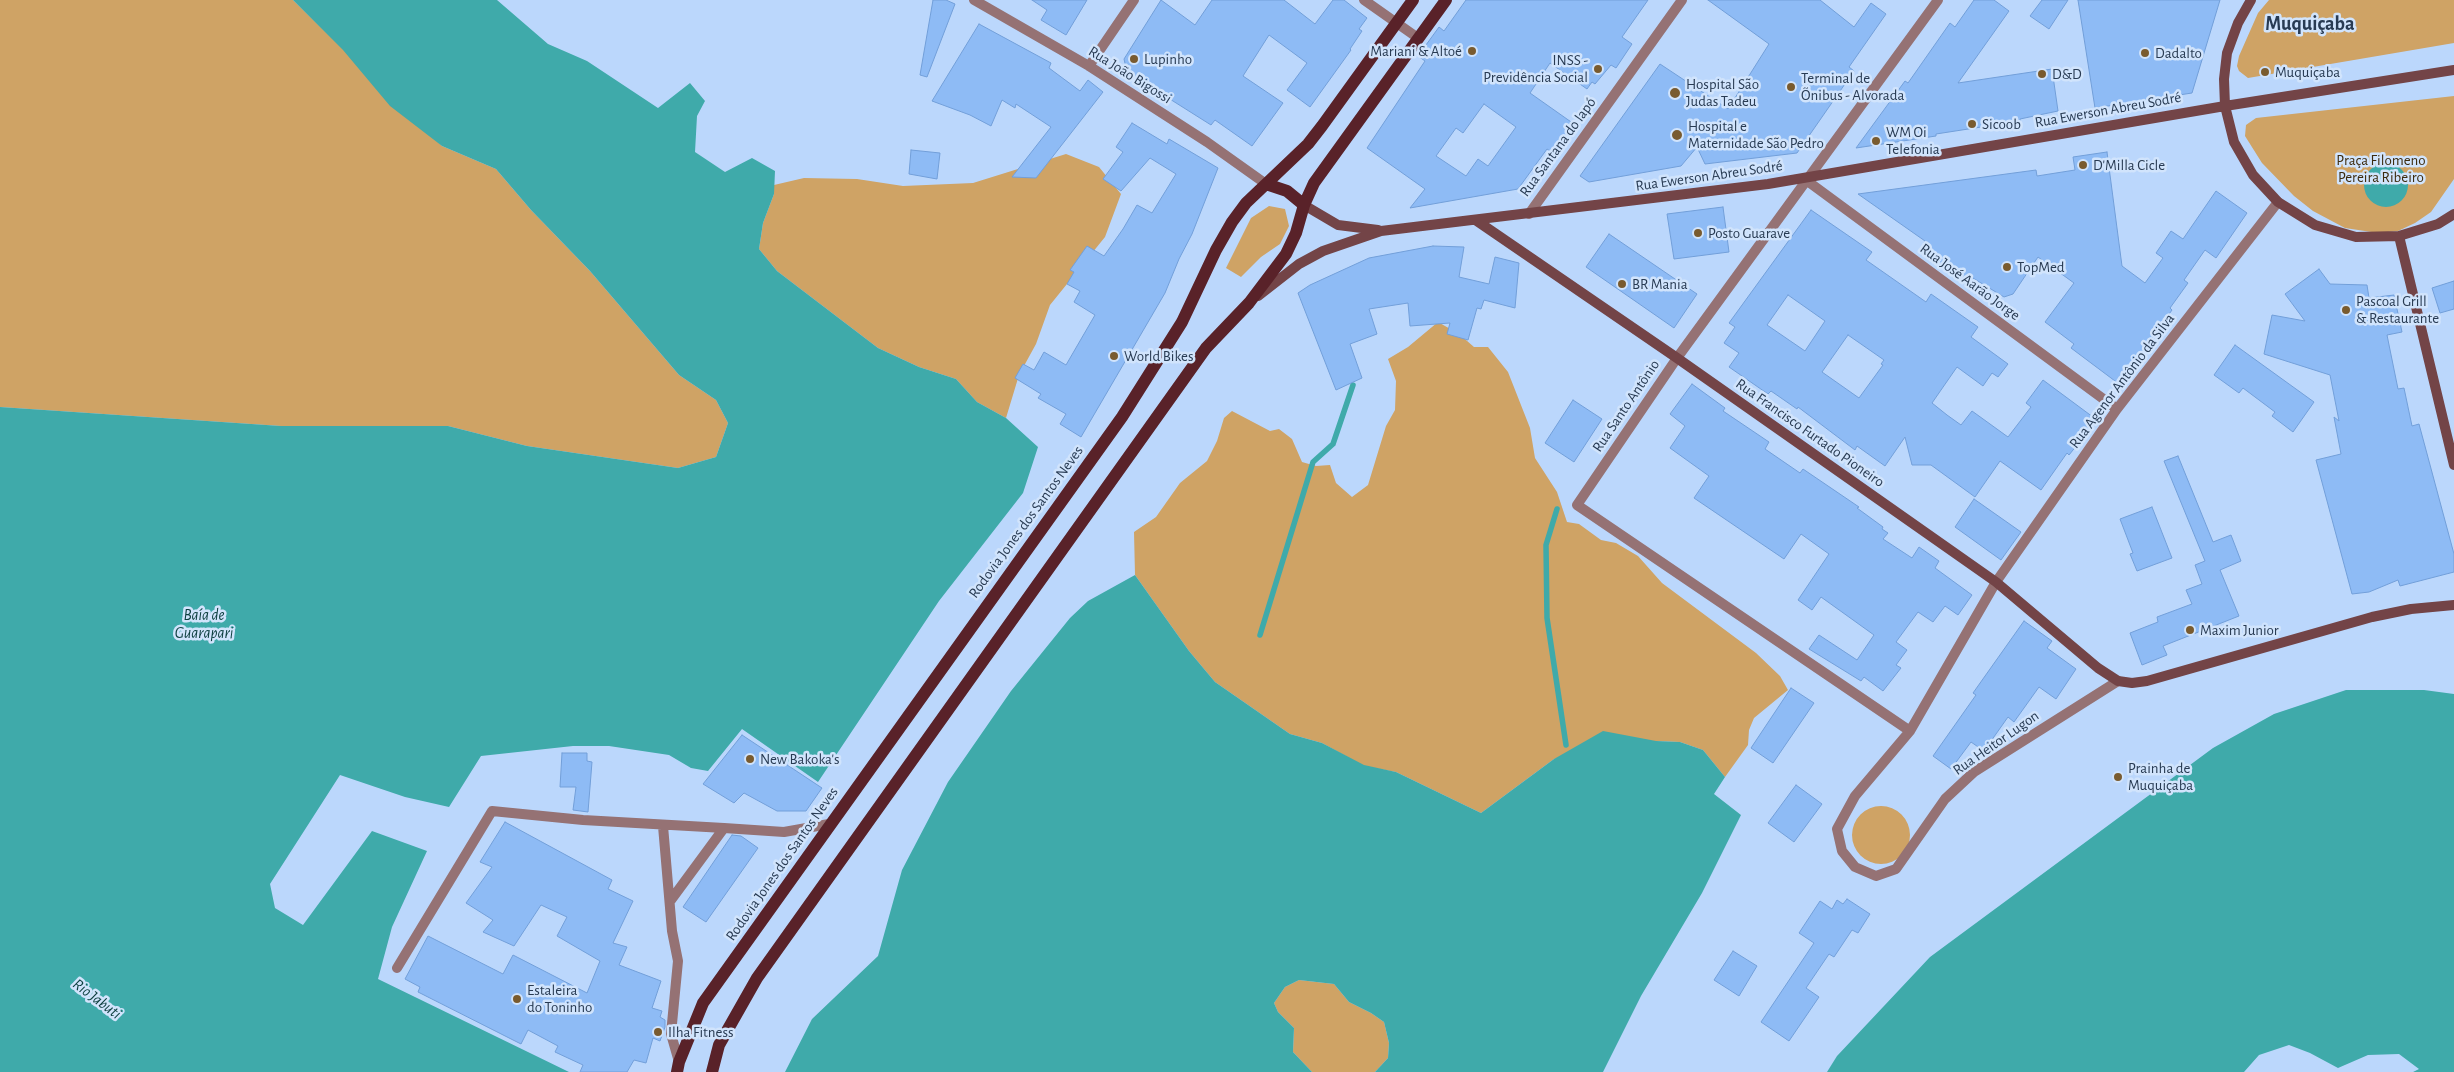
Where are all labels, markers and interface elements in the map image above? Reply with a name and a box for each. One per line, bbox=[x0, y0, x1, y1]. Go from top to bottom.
district label: Muquiçaba bbox=[2265, 12, 2355, 36]
street label: Rua João Bigossi bbox=[1085, 42, 1175, 108]
place label: Mariani & Altoé bbox=[1370, 42, 1462, 60]
place label: Dadalto bbox=[2155, 44, 2202, 62]
marker: Mariani & Altoé bbox=[1466, 45, 1478, 57]
marker: Dadalto bbox=[2139, 47, 2151, 59]
place label: Lupinho bbox=[1144, 50, 1192, 68]
place label: INSS - Previdência Social bbox=[1483, 51, 1588, 86]
marker: Lupinho bbox=[1128, 53, 1140, 65]
marker: INSS - Previdência Social bbox=[1592, 63, 1604, 75]
place label: Muquiçaba bbox=[2275, 63, 2340, 81]
place label: D&D bbox=[2052, 65, 2082, 83]
marker: Muquiçaba bbox=[2259, 66, 2271, 78]
marker: D&D bbox=[2036, 68, 2048, 80]
place label: Terminal de Õnibus - Alvorada bbox=[1801, 69, 1904, 104]
place label: Hospital São Judas Tadeu bbox=[1686, 75, 1759, 110]
marker: Terminal de Õnibus - Alvorada bbox=[1785, 81, 1797, 93]
marker: Hospital São Judas Tadeu bbox=[1668, 86, 1682, 100]
street label: Rua Ewerson Abreu Sodré bbox=[2033, 88, 2183, 132]
street label: Rua Santana do Iapó bbox=[1516, 94, 1600, 200]
place label: Sicoob bbox=[1982, 115, 2021, 133]
place label: Hospital e Maternidade São Pedro bbox=[1688, 117, 1824, 152]
marker: Sicoob bbox=[1966, 118, 1978, 130]
place label: WM Oi Telefonia bbox=[1886, 123, 1940, 158]
marker: Hospital e Maternidade São Pedro bbox=[1670, 128, 1684, 142]
marker: WM Oi Telefonia bbox=[1870, 135, 1882, 147]
park label: Praça Filomeno Pereira Ribeiro bbox=[2336, 151, 2426, 186]
place label: D'Milla Cicle bbox=[2093, 156, 2165, 174]
street label: Rua Ewerson Abreu Sodré bbox=[1634, 157, 1784, 195]
marker: D'Milla Cicle bbox=[2077, 159, 2089, 171]
place label: Posto Guarave bbox=[1708, 224, 1790, 242]
marker: Posto Guarave bbox=[1692, 227, 1704, 239]
street label: Rua José Aarão Jorge bbox=[1916, 240, 2024, 324]
place label: TopMed bbox=[2017, 258, 2065, 276]
marker: TopMed bbox=[2001, 261, 2013, 273]
place label: BR Mania bbox=[1632, 275, 1688, 293]
marker: BR Mania bbox=[1616, 278, 1628, 290]
place label: Pascoal Grill & Restaurante bbox=[2356, 292, 2439, 327]
marker: Pascoal Grill & Restaurante bbox=[2340, 304, 2352, 316]
street label: Rua Agenor Antônio da Silva bbox=[2065, 310, 2179, 452]
place label: World Bikes bbox=[1124, 347, 1194, 365]
marker: World Bikes bbox=[1108, 350, 1120, 362]
street label: Rua Santo Antônio bbox=[1588, 356, 1664, 456]
street label: Rua Francisco Furtado Pioneiro bbox=[1732, 375, 1888, 491]
street label: Rodovia Jones dos Santos Neves bbox=[965, 442, 1087, 602]
water label: Baía de Guarapari bbox=[175, 605, 233, 643]
place label: Maxim Junior bbox=[2200, 621, 2279, 639]
marker: Maxim Junior bbox=[2184, 624, 2196, 636]
street label: Rua Heitor Lugon bbox=[1950, 707, 2042, 779]
place label: New Bakoka's bbox=[760, 750, 840, 768]
marker: New Bakoka's bbox=[744, 753, 756, 765]
place label: Prainha de Muquiçaba bbox=[2128, 759, 2193, 794]
marker: Prainha de Muquiçaba bbox=[2112, 771, 2124, 783]
street label: Rodovia Jones dos Santos Neves bbox=[722, 784, 842, 944]
water label: Rio Jabuti bbox=[69, 975, 125, 1023]
place label: Estaleira do Toninho bbox=[527, 981, 592, 1016]
marker: Estaleira do Toninho bbox=[511, 993, 523, 1005]
place label: Ilha Fitness bbox=[668, 1023, 734, 1041]
marker: Ilha Fitness bbox=[652, 1026, 664, 1038]

